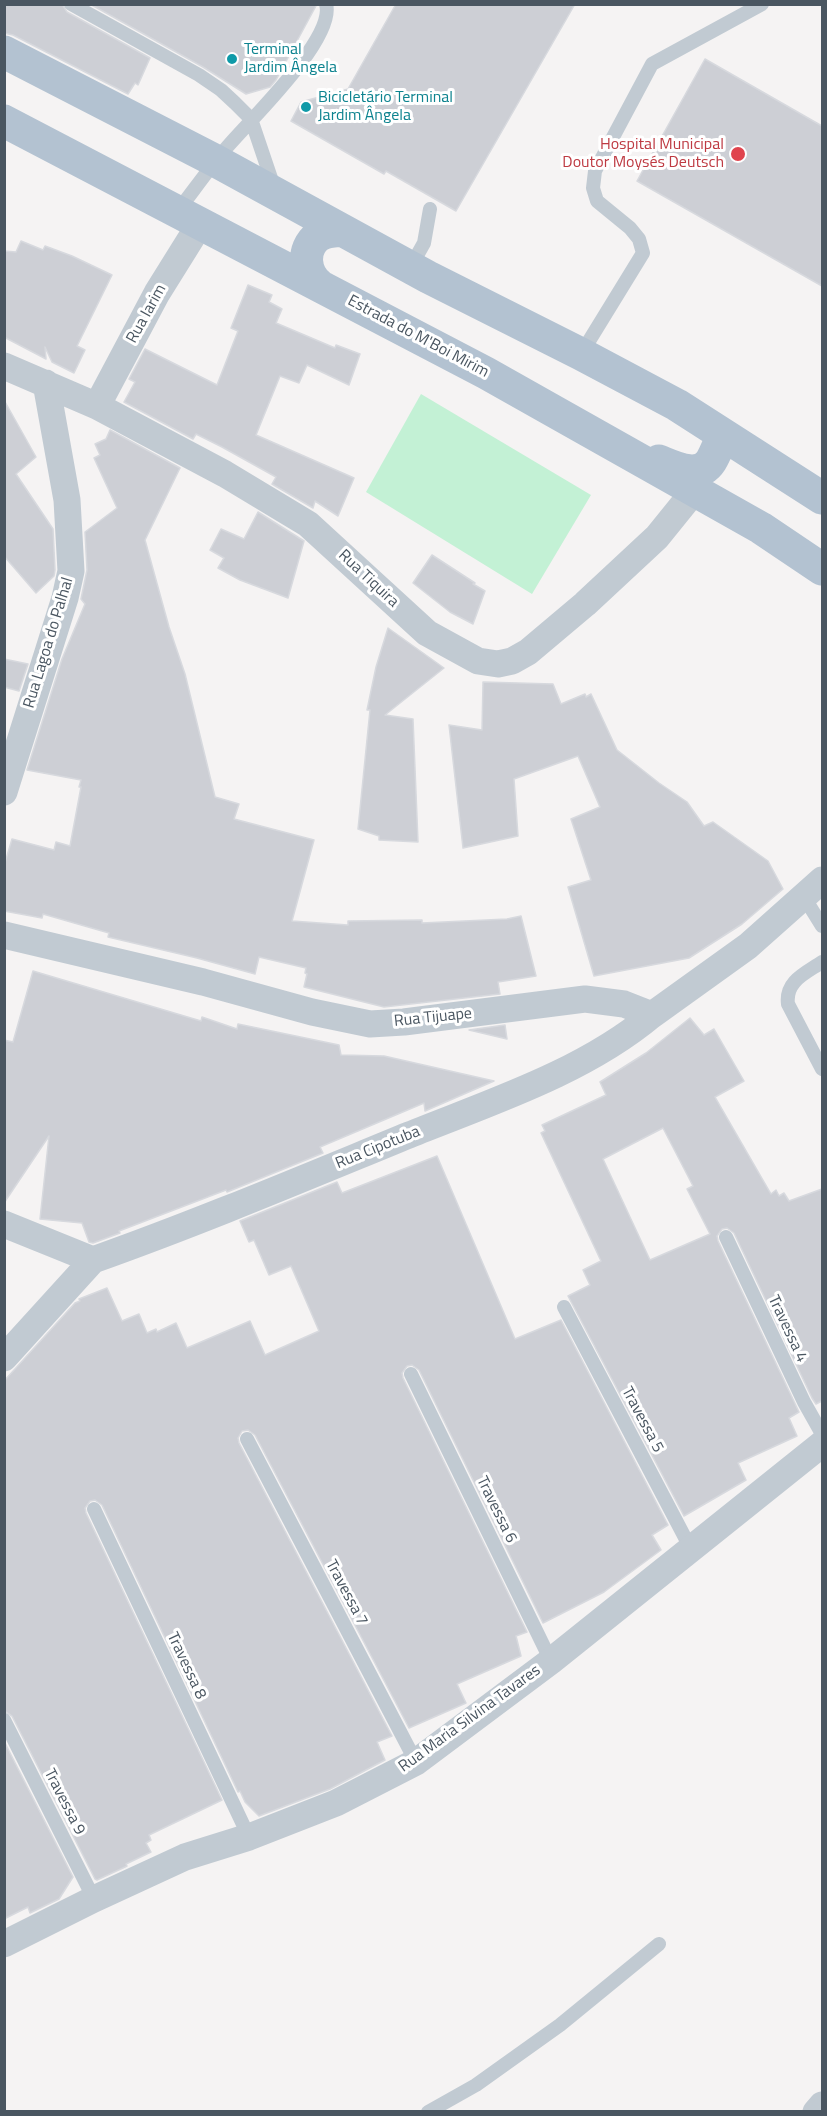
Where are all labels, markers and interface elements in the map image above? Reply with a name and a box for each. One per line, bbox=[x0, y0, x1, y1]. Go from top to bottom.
place label: Terminal Jardim Ângela bbox=[244, 40, 337, 78]
marker: Terminal Jardim Ângela bbox=[225, 52, 239, 66]
place label: Bicicletário Terminal Jardim Ângela bbox=[318, 88, 453, 126]
marker: Bicicletário Terminal Jardim Ângela bbox=[299, 100, 313, 114]
place label: Hospital Municipal Doutor Moysés Deutsch bbox=[562, 135, 724, 173]
marker: Hospital Municipal Doutor Moysés Deutsch bbox=[729, 145, 747, 163]
street label: Rua Iarim bbox=[123, 281, 171, 347]
street label: Estrada do M'Boi Mirim bbox=[344, 292, 492, 382]
street label: Rua Tiquira bbox=[334, 546, 402, 612]
street label: Rua Lagoa do Palhal bbox=[20, 575, 78, 711]
street label: Rua Tijuape bbox=[393, 1004, 473, 1032]
street label: Rua Cipotuba bbox=[333, 1122, 423, 1174]
street label: Travessa 4 bbox=[763, 1293, 811, 1365]
street label: Travessa 5 bbox=[617, 1384, 667, 1456]
street label: Travessa 6 bbox=[472, 1474, 520, 1546]
street label: Travessa 7 bbox=[321, 1557, 371, 1629]
street label: Travessa 8 bbox=[162, 1630, 210, 1702]
street label: Rua Maria Silvina Tavares bbox=[395, 1661, 545, 1777]
street label: Travessa 9 bbox=[39, 1766, 89, 1838]

